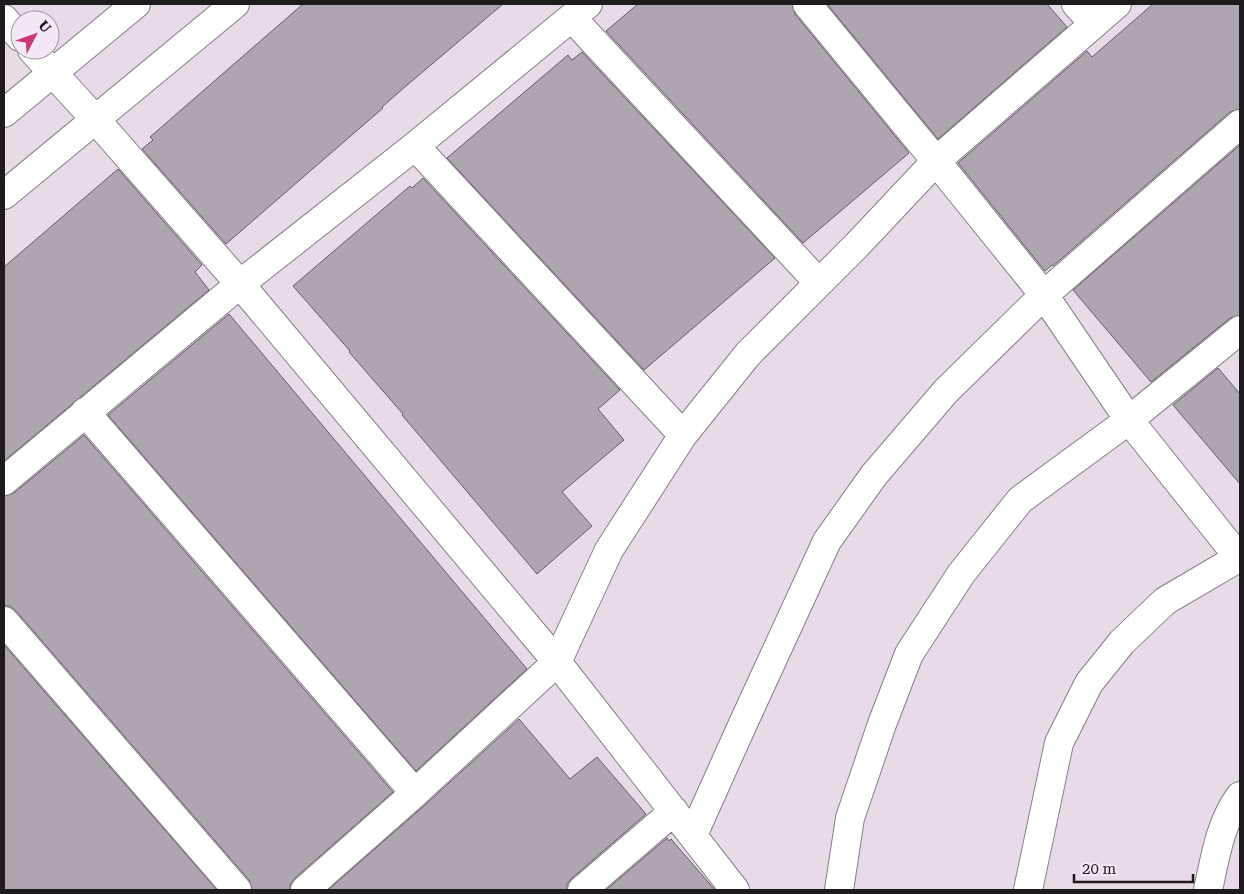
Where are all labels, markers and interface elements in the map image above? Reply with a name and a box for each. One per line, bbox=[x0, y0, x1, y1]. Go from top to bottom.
north arrow bbox=[10, 10, 60, 60]
text: U bbox=[35, 17, 55, 36]
scale bar bbox=[1074, 852, 1193, 884]
text: 20 m bbox=[1082, 860, 1117, 878]

